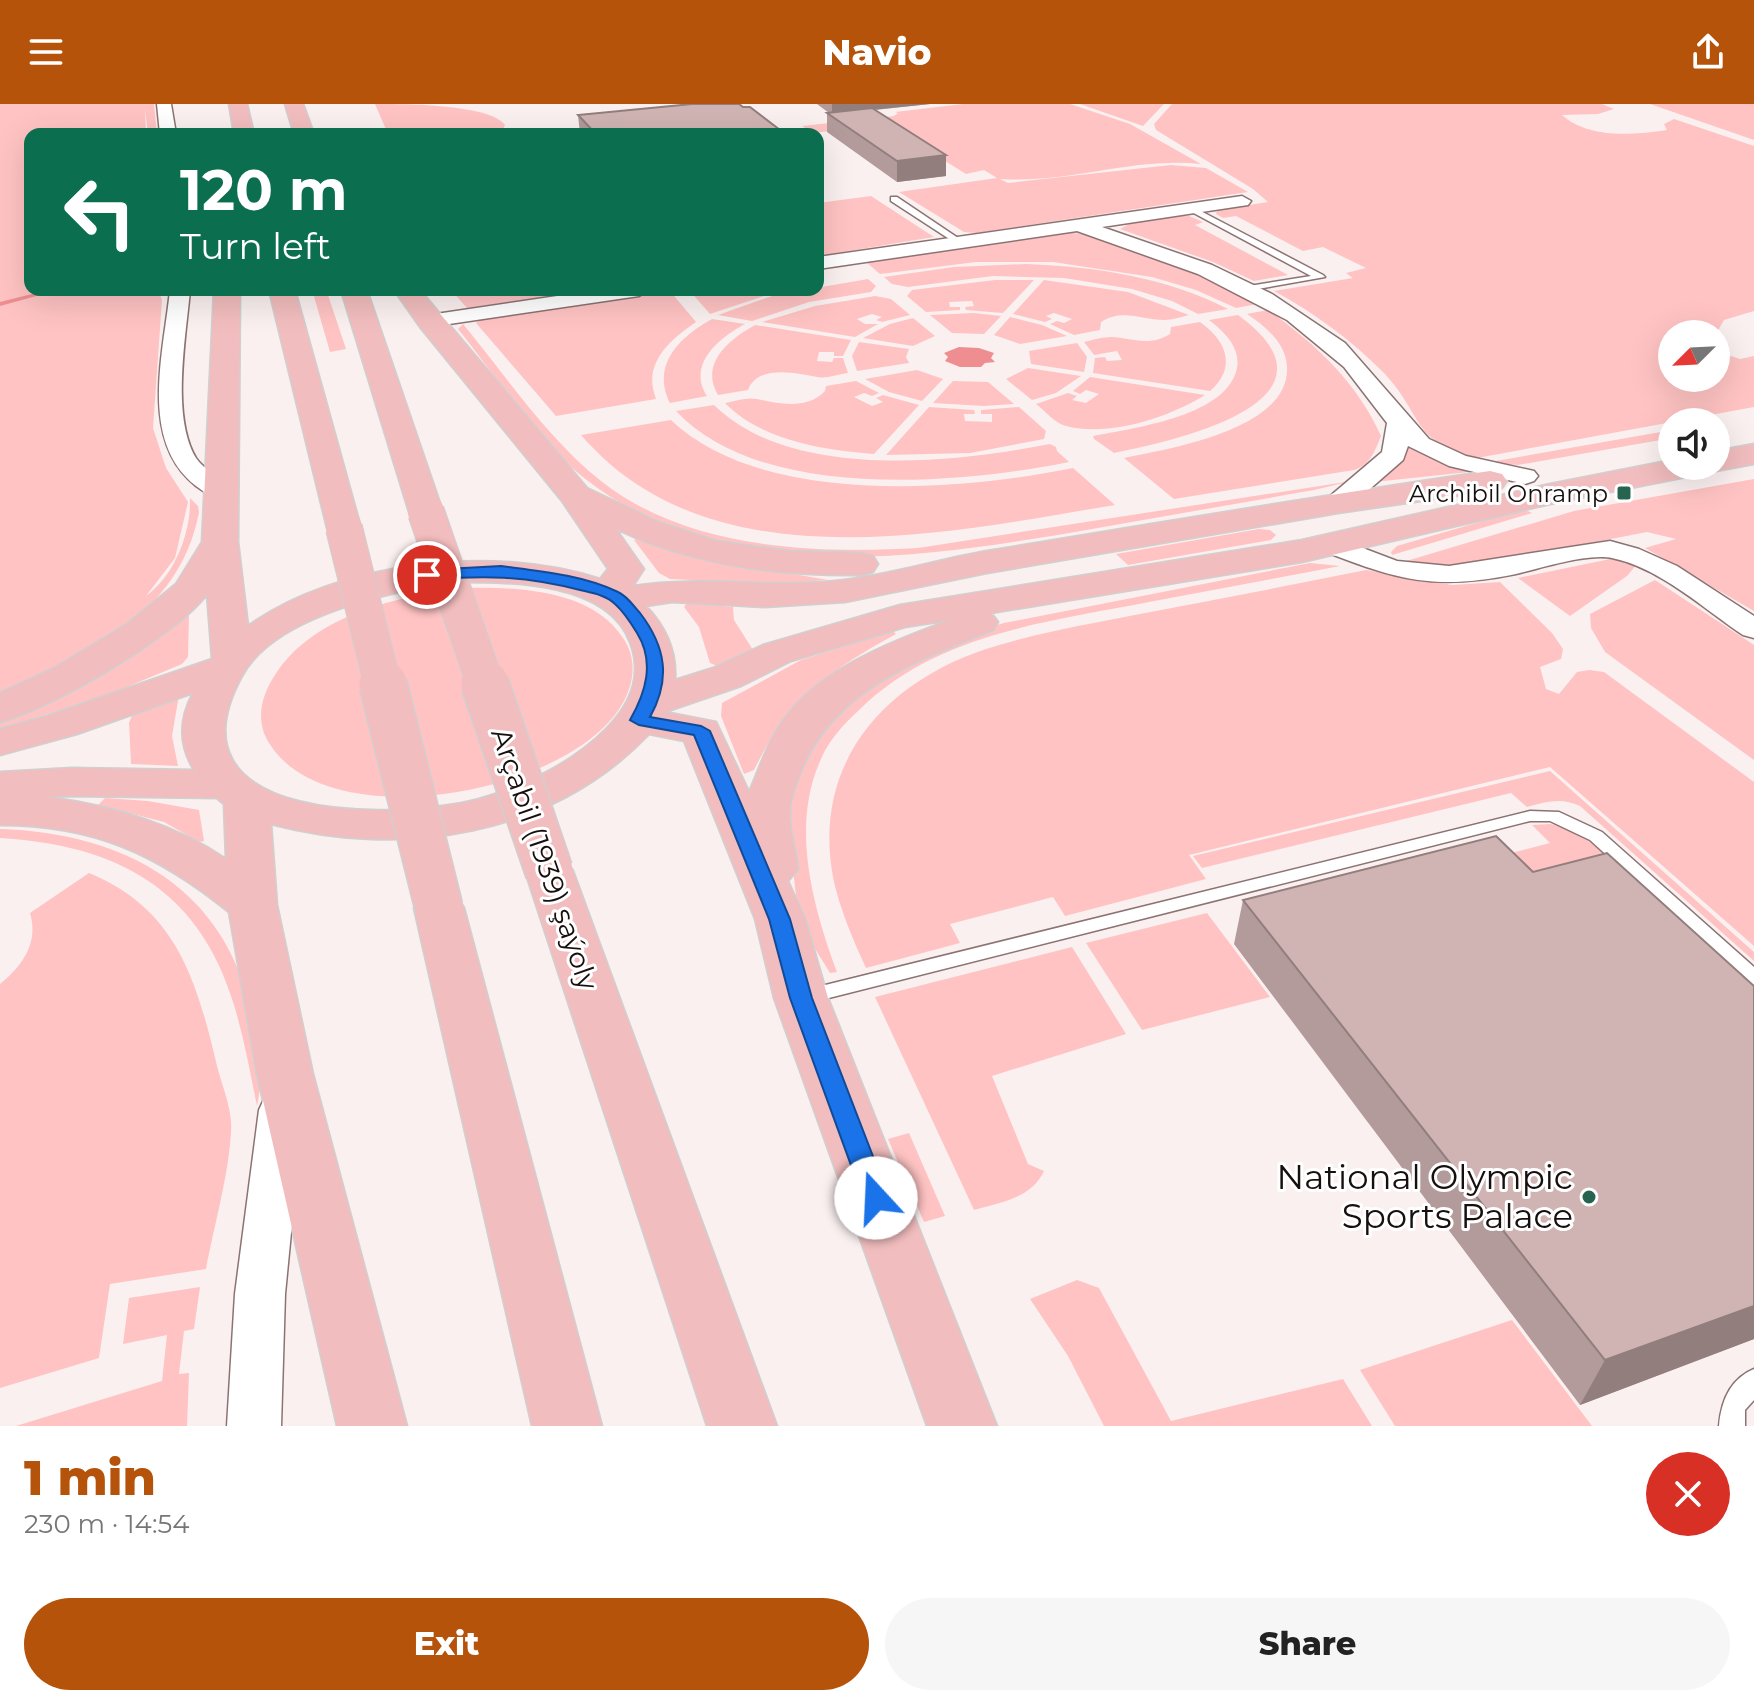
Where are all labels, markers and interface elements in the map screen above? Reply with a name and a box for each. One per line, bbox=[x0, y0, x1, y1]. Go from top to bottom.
icon: menu bbox=[24, 30, 68, 74]
text: Navio bbox=[823, 30, 931, 74]
icon: share bbox=[1686, 30, 1730, 74]
text: 120 m bbox=[180, 156, 348, 224]
icon: left bbox=[48, 160, 152, 264]
text: Turn left bbox=[180, 224, 331, 268]
north arrow bbox=[1658, 320, 1730, 392]
map controls bbox=[1658, 320, 1730, 480]
button: sound bbox=[1658, 408, 1730, 480]
place label: Archibil Onramp bbox=[1409, 479, 1608, 508]
marker: Archibil Onramp bbox=[1615, 484, 1633, 502]
pin bbox=[393, 541, 461, 609]
icon: arrive bbox=[405, 553, 449, 597]
street label: Arçabil (1939) şaýoly bbox=[484, 723, 606, 995]
position arrow bbox=[834, 1156, 918, 1240]
place label: National Olympic Sports Palace bbox=[1277, 1156, 1573, 1237]
marker: National Olympic Sports Palace bbox=[1580, 1188, 1598, 1206]
text: 1 min bbox=[24, 1449, 156, 1507]
button: close bbox=[1646, 1452, 1730, 1536]
text: 230 m · 14:54 bbox=[24, 1508, 189, 1540]
button: Exit bbox=[24, 1598, 869, 1690]
button: Share bbox=[885, 1598, 1730, 1690]

